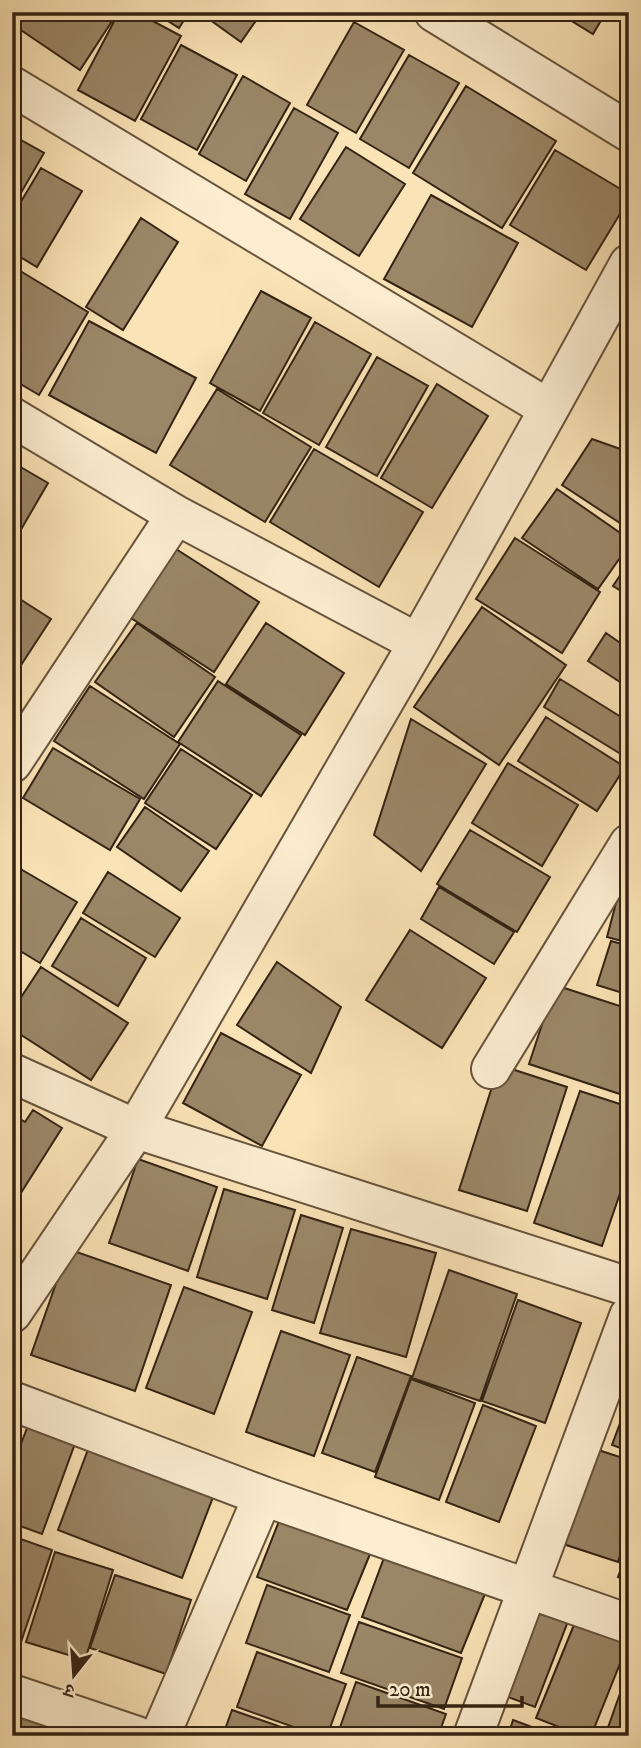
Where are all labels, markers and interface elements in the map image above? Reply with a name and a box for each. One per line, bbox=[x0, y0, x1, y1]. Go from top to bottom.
north arrow bbox=[38, 1640, 108, 1710]
scale bar bbox=[378, 1664, 522, 1708]
text: उ bbox=[60, 1677, 79, 1703]
text: 20 m bbox=[389, 1677, 431, 1703]

